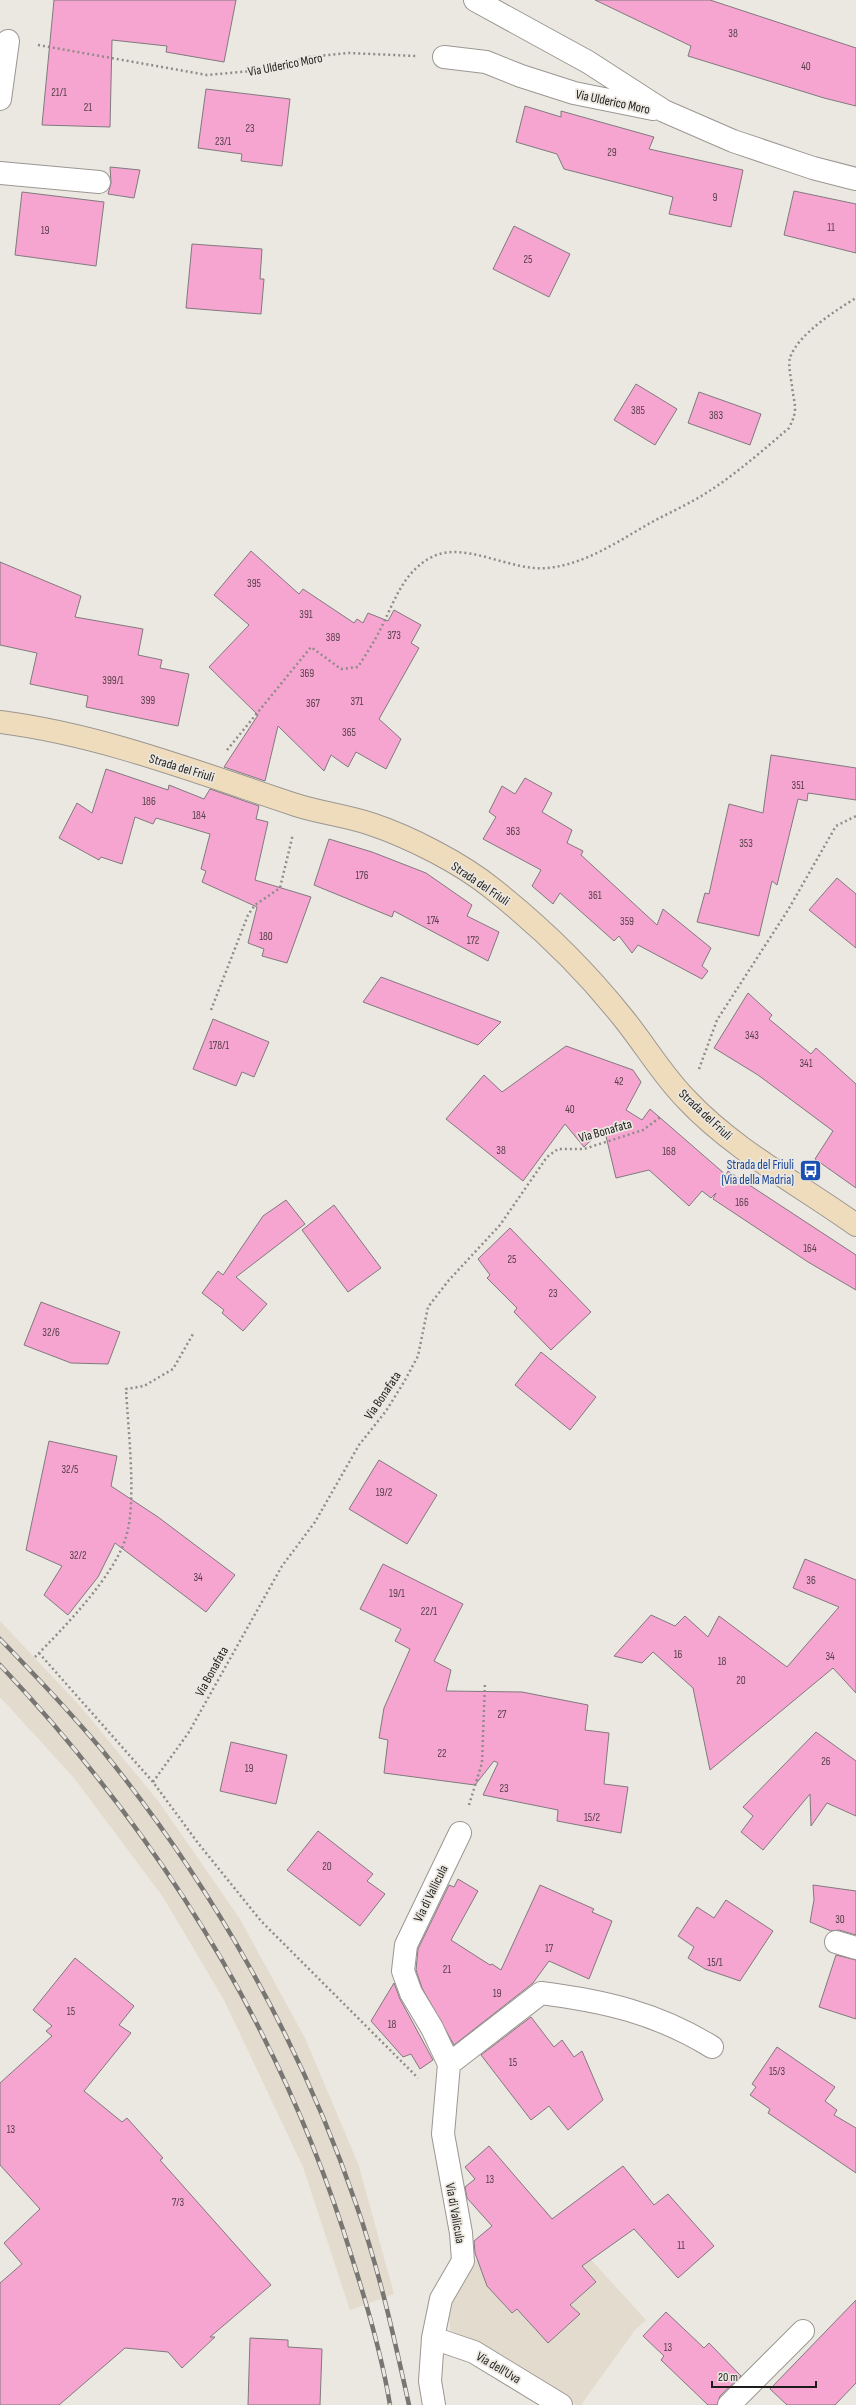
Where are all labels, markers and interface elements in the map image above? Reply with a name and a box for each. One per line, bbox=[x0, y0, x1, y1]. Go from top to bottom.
house number: 38 bbox=[728, 27, 738, 40]
street label: Via Ulderico Moro bbox=[247, 50, 324, 80]
house number: 40 bbox=[801, 60, 811, 73]
house number: 21/1 bbox=[51, 86, 67, 99]
street label: Via Ulderico Moro bbox=[574, 86, 651, 118]
house number: 21 bbox=[84, 101, 92, 114]
house number: 23 bbox=[245, 122, 255, 135]
house number: 23/1 bbox=[215, 135, 231, 148]
house number: 29 bbox=[607, 146, 617, 159]
house number: 9 bbox=[713, 191, 718, 204]
house number: 11 bbox=[827, 221, 835, 234]
house number: 19 bbox=[41, 224, 49, 237]
house number: 25 bbox=[524, 253, 532, 266]
house number: 385 bbox=[631, 404, 645, 417]
house number: 383 bbox=[709, 409, 723, 422]
house number: 395 bbox=[247, 577, 261, 590]
house number: 391 bbox=[299, 608, 313, 621]
house number: 373 bbox=[387, 629, 401, 642]
house number: 389 bbox=[326, 631, 340, 644]
house number: 369 bbox=[300, 667, 314, 680]
house number: 399/1 bbox=[102, 674, 124, 687]
house number: 399 bbox=[141, 694, 155, 707]
house number: 371 bbox=[351, 695, 364, 708]
house number: 367 bbox=[306, 697, 321, 710]
house number: 365 bbox=[342, 726, 356, 739]
street label: Strada del Friuli bbox=[147, 750, 216, 785]
house number: 351 bbox=[792, 779, 805, 792]
house number: 186 bbox=[142, 795, 156, 808]
house number: 184 bbox=[192, 809, 206, 822]
house number: 363 bbox=[506, 825, 520, 838]
house number: 353 bbox=[739, 837, 753, 850]
street label: Strada del Friuli bbox=[448, 858, 513, 909]
house number: 176 bbox=[355, 869, 369, 882]
house number: 361 bbox=[588, 889, 602, 902]
house number: 174 bbox=[427, 914, 440, 927]
house number: 359 bbox=[620, 915, 634, 928]
house number: 180 bbox=[259, 930, 273, 943]
house number: 172 bbox=[467, 934, 480, 947]
house number: 343 bbox=[745, 1029, 759, 1042]
house number: 178/1 bbox=[209, 1039, 229, 1052]
house number: 341 bbox=[799, 1057, 813, 1070]
house number: 42 bbox=[614, 1075, 624, 1088]
street label: Strada del Friuli bbox=[675, 1086, 735, 1144]
house number: 40 bbox=[565, 1103, 575, 1116]
street label: Via Bonafata bbox=[577, 1116, 634, 1146]
house number: 38 bbox=[496, 1144, 506, 1157]
house number: 168 bbox=[662, 1145, 676, 1158]
place label: Strada del Friuli (Via della Madria) bbox=[721, 1157, 794, 1188]
bus stop icon: Strada del Friuli (Via della Madria) bbox=[797, 1158, 823, 1184]
house number: 166 bbox=[735, 1196, 749, 1209]
house number: 164 bbox=[803, 1242, 817, 1255]
house number: 25 bbox=[508, 1253, 516, 1266]
house number: 23 bbox=[548, 1287, 558, 1300]
house number: 32/6 bbox=[42, 1326, 60, 1339]
street label: Via Bonafata bbox=[361, 1368, 405, 1423]
house number: 32/5 bbox=[62, 1463, 79, 1476]
house number: 19/2 bbox=[376, 1486, 393, 1499]
house number: 32/2 bbox=[69, 1549, 87, 1562]
house number: 34 bbox=[193, 1571, 203, 1584]
house number: 36 bbox=[806, 1574, 816, 1587]
house number: 19/1 bbox=[389, 1587, 405, 1600]
house number: 22/1 bbox=[421, 1605, 437, 1618]
street label: Via Bonafata bbox=[192, 1644, 232, 1699]
house number: 16 bbox=[674, 1648, 683, 1661]
house number: 34 bbox=[825, 1650, 835, 1663]
house number: 18 bbox=[718, 1655, 727, 1668]
house number: 20 bbox=[736, 1674, 746, 1687]
house number: 27 bbox=[498, 1708, 507, 1721]
house number: 22 bbox=[437, 1747, 447, 1760]
house number: 26 bbox=[821, 1755, 831, 1768]
house number: 19 bbox=[245, 1762, 253, 1775]
house number: 23 bbox=[499, 1782, 509, 1795]
house number: 15/2 bbox=[584, 1811, 600, 1824]
house number: 20 bbox=[322, 1860, 332, 1873]
street label: Via di Vallicula bbox=[410, 1862, 452, 1924]
house number: 30 bbox=[835, 1913, 845, 1926]
house number: 17 bbox=[545, 1942, 554, 1955]
house number: 15/1 bbox=[707, 1956, 723, 1969]
house number: 21 bbox=[443, 1963, 451, 1976]
house number: 19 bbox=[493, 1987, 501, 2000]
house number: 15 bbox=[67, 2005, 75, 2018]
house number: 18 bbox=[388, 2018, 397, 2031]
house number: 15 bbox=[509, 2056, 517, 2069]
house number: 15/3 bbox=[769, 2065, 785, 2078]
house number: 13 bbox=[7, 2123, 16, 2136]
house number: 13 bbox=[486, 2173, 495, 2186]
street label: Via di Vallicula bbox=[442, 2182, 468, 2245]
house number: 7/3 bbox=[172, 2196, 184, 2209]
house number: 11 bbox=[677, 2239, 685, 2252]
house number: 13 bbox=[664, 2341, 673, 2354]
street label: Via dell'Uva bbox=[473, 2348, 524, 2387]
scale bar bbox=[712, 2363, 816, 2389]
text: 20 m bbox=[718, 2370, 738, 2385]

